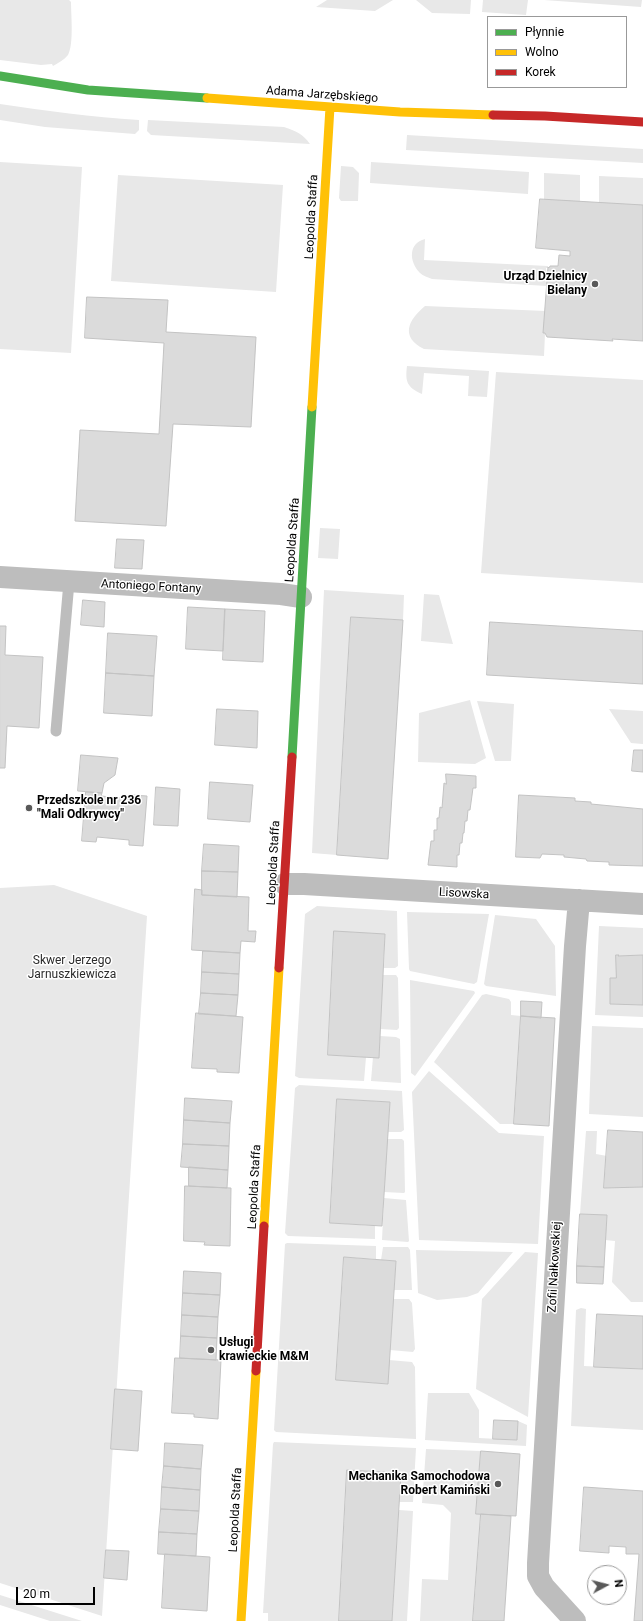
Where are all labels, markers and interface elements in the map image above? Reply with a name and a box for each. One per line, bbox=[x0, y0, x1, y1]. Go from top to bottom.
legend bbox=[487, 16, 627, 88]
text: Płynnie bbox=[525, 25, 564, 39]
text: Wolno bbox=[525, 45, 559, 59]
text: Korek bbox=[525, 65, 556, 79]
street label: Adama Jarzębskiego bbox=[265, 84, 379, 106]
street label: Leopolda Staffa bbox=[303, 174, 321, 260]
place label: Urząd Dzielnicy Bielany bbox=[503, 270, 587, 298]
marker: Urząd Dzielnicy Bielany bbox=[590, 279, 600, 289]
street label: Leopolda Staffa bbox=[283, 497, 303, 583]
street label: Antoniego Fontany bbox=[101, 577, 201, 597]
place label: Przedszkole nr 236 "Mali Odkrywcy" bbox=[37, 794, 141, 822]
marker: Przedszkole nr 236 "Mali Odkrywcy" bbox=[24, 803, 34, 813]
street label: Leopolda Staffa bbox=[265, 820, 283, 906]
street label: Lisowska bbox=[439, 885, 489, 903]
park label: Skwer Jerzego Jarnuszkiewicza bbox=[28, 954, 116, 982]
street label: Leopolda Staffa bbox=[246, 1144, 264, 1230]
street label: Zofii Nałkowskiej bbox=[545, 1221, 565, 1313]
place label: Usługi krawieckie M&M bbox=[219, 1336, 309, 1364]
marker: Usługi krawieckie M&M bbox=[206, 1345, 216, 1355]
street label: Leopolda Staffa bbox=[227, 1467, 245, 1553]
place label: Mechanika Samochodowa Robert Kamiński bbox=[348, 1470, 490, 1498]
marker: Mechanika Samochodowa Robert Kamiński bbox=[493, 1479, 503, 1489]
north arrow bbox=[587, 1565, 627, 1605]
scale bar bbox=[18, 1579, 97, 1605]
text: N bbox=[611, 1579, 625, 1588]
text: 20 m bbox=[23, 1587, 50, 1601]

